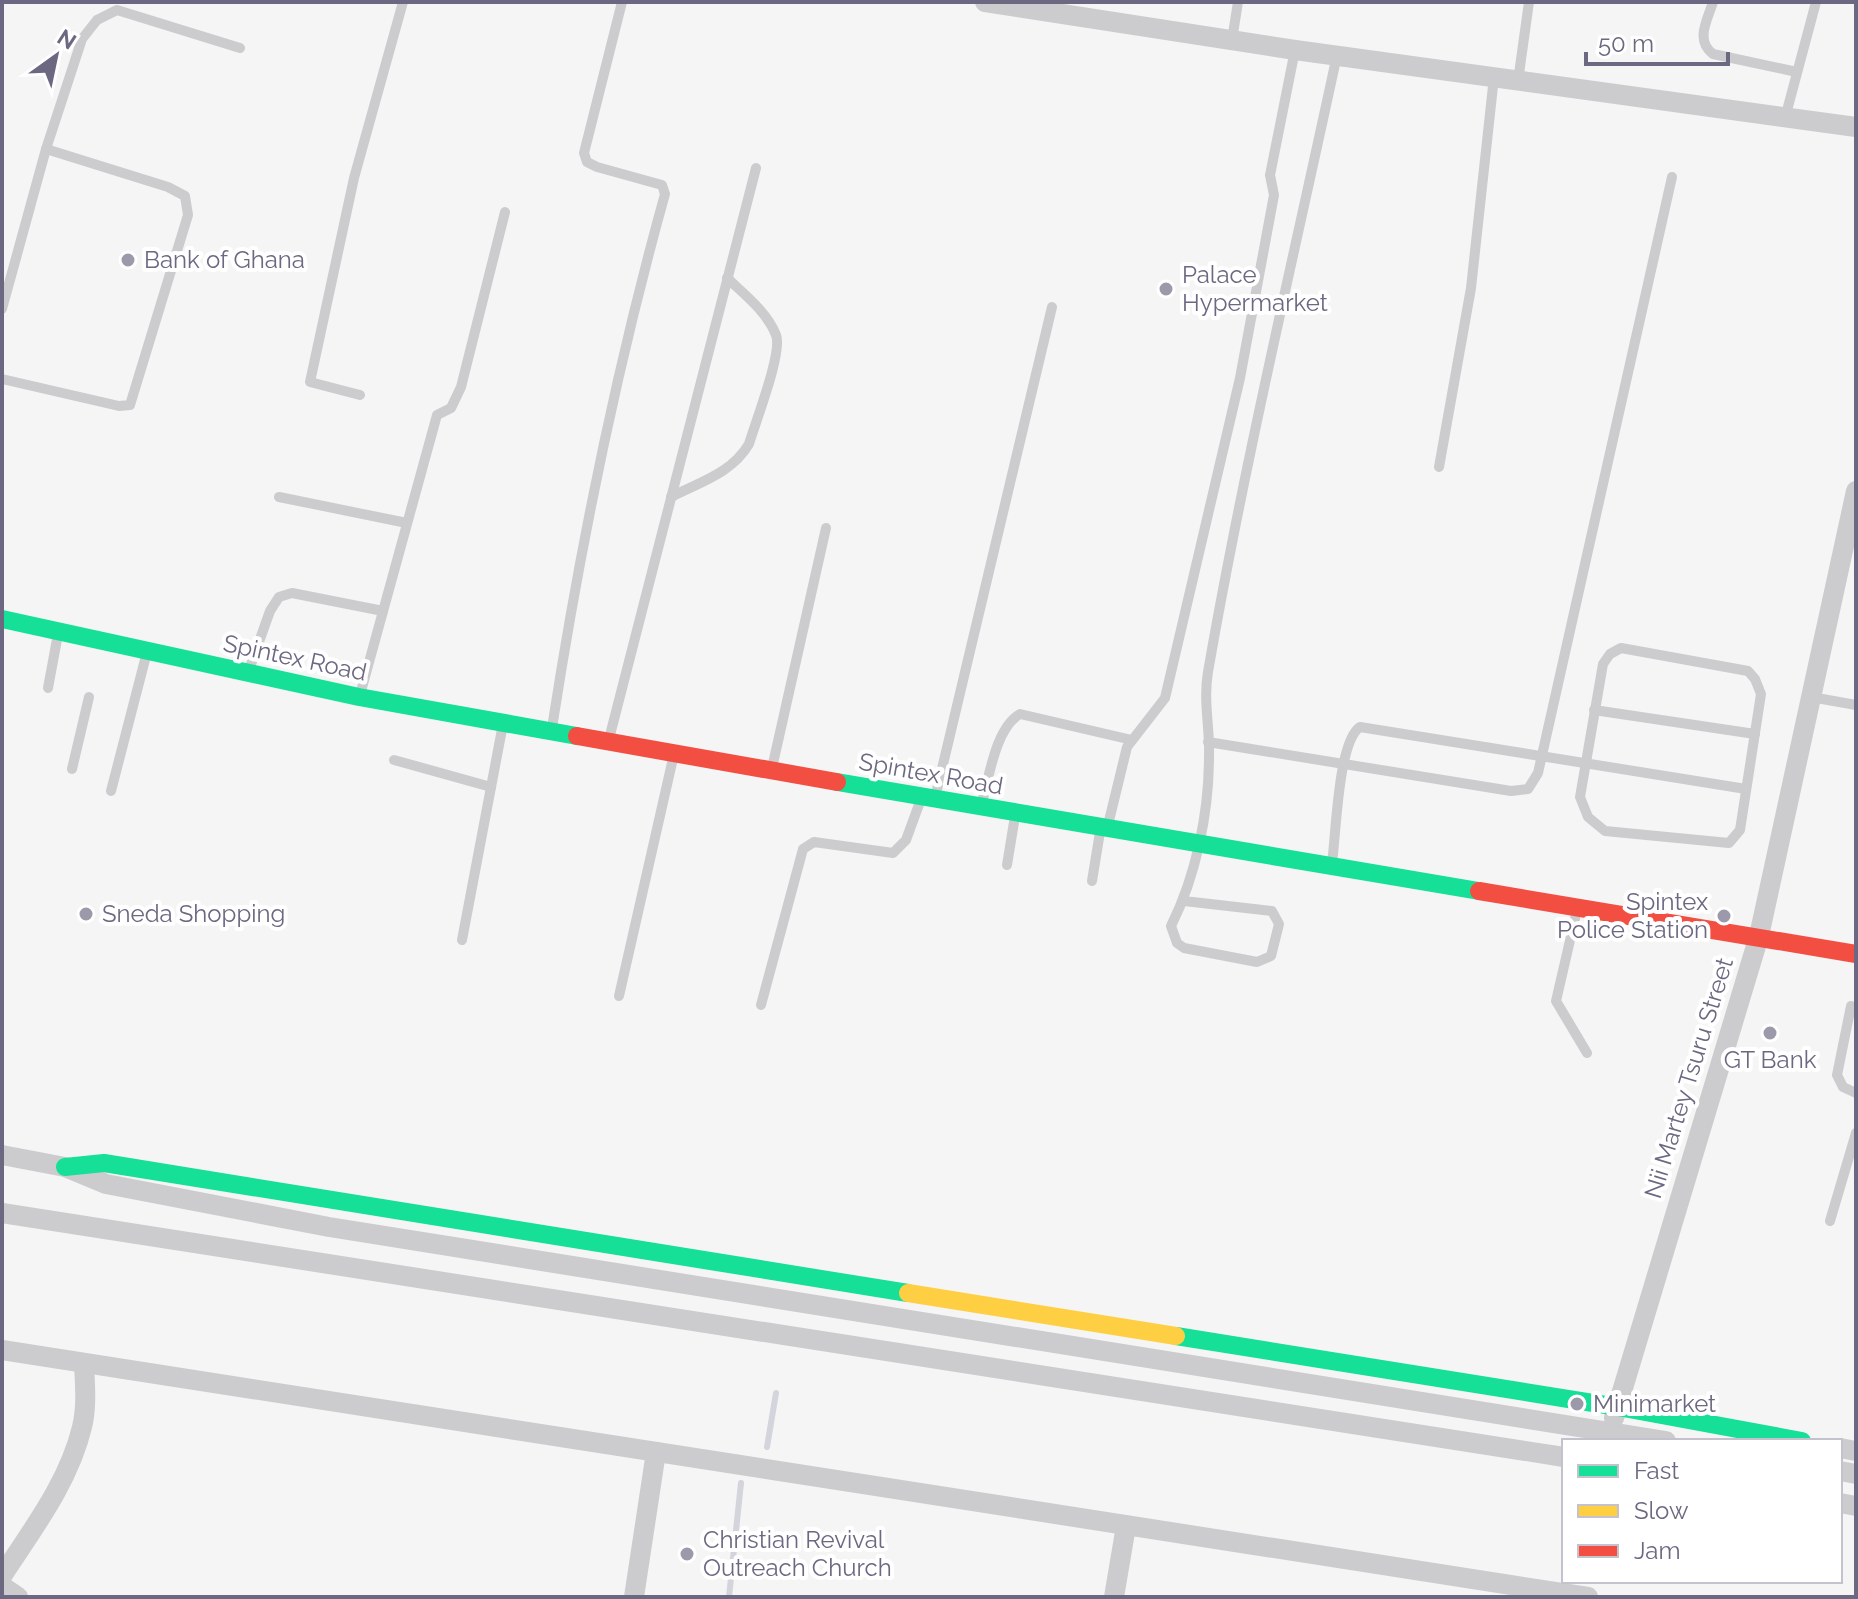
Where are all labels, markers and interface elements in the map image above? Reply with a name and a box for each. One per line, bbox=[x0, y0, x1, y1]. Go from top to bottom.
north arrow bbox=[16, 16, 96, 96]
scale bar bbox=[1586, 16, 1728, 66]
text: N bbox=[53, 24, 81, 55]
text: 50 m bbox=[1598, 29, 1654, 58]
place label: Bank of Ghana bbox=[144, 245, 305, 274]
marker: Bank of Ghana bbox=[119, 251, 137, 269]
place label: Palace Hypermarket bbox=[1182, 260, 1328, 317]
marker: Palace Hypermarket bbox=[1157, 280, 1175, 298]
street label: Spintex Road bbox=[221, 628, 369, 687]
street label: Spintex Road bbox=[857, 747, 1005, 800]
place label: Spintex Police Station bbox=[1557, 887, 1708, 944]
place label: Sneda Shopping bbox=[102, 899, 285, 928]
marker: Sneda Shopping bbox=[77, 905, 95, 923]
marker: Spintex Police Station bbox=[1715, 907, 1733, 925]
street label: Nii Martey Tsuru Street bbox=[1638, 954, 1739, 1202]
marker: GT Bank bbox=[1761, 1024, 1779, 1042]
place label: GT Bank bbox=[1724, 1045, 1817, 1074]
place label: Minimarket bbox=[1593, 1389, 1716, 1418]
marker: Minimarket bbox=[1568, 1395, 1586, 1413]
legend bbox=[1562, 1439, 1842, 1583]
text: Fast bbox=[1634, 1456, 1679, 1485]
text: Slow bbox=[1634, 1496, 1689, 1525]
place label: Christian Revival Outreach Church bbox=[703, 1525, 892, 1582]
text: Jam bbox=[1634, 1536, 1680, 1565]
marker: Christian Revival Outreach Church bbox=[678, 1545, 696, 1563]

